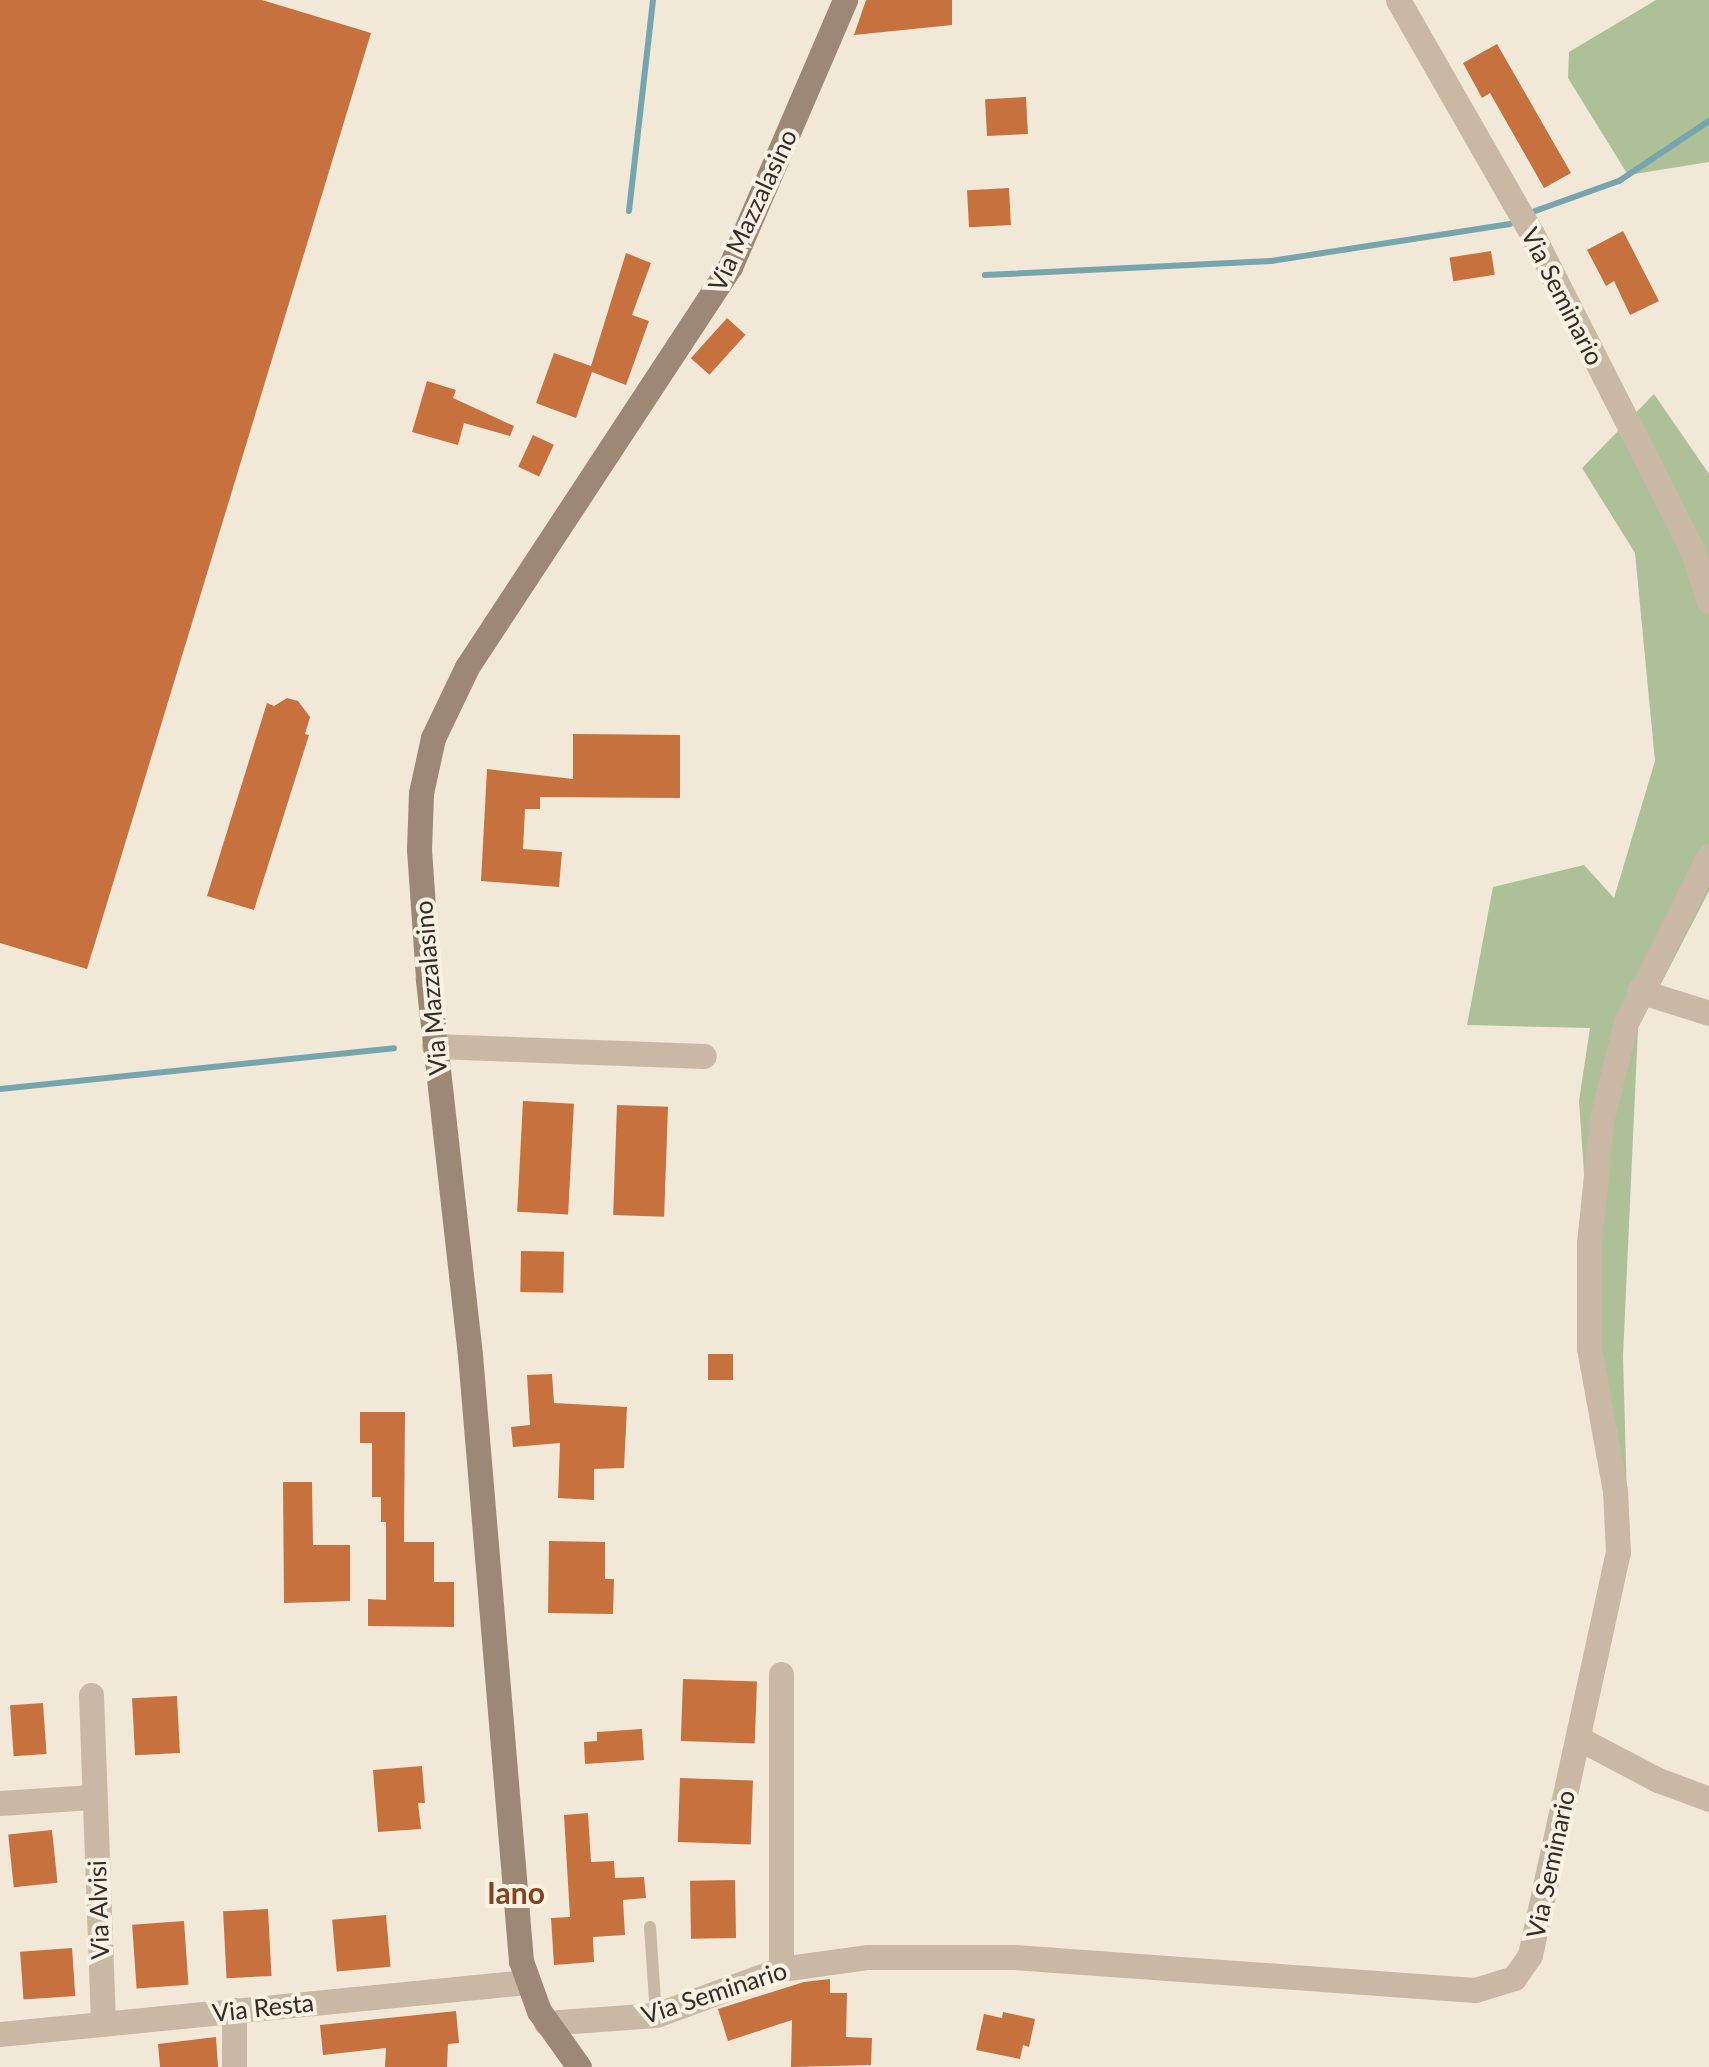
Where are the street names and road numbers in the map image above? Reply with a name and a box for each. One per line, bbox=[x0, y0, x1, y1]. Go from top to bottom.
street label: Via Mazzalasino bbox=[701, 124, 803, 296]
street label: Via Seminario bbox=[1515, 222, 1611, 370]
street label: Via Mazzalasino bbox=[407, 899, 453, 1077]
street label: Via Seminario bbox=[1520, 1787, 1580, 1941]
street label: Via Alvisi bbox=[81, 1859, 115, 1961]
street label: Via Seminario bbox=[638, 1954, 790, 2030]
street label: Via Resta bbox=[211, 1987, 315, 2027]

